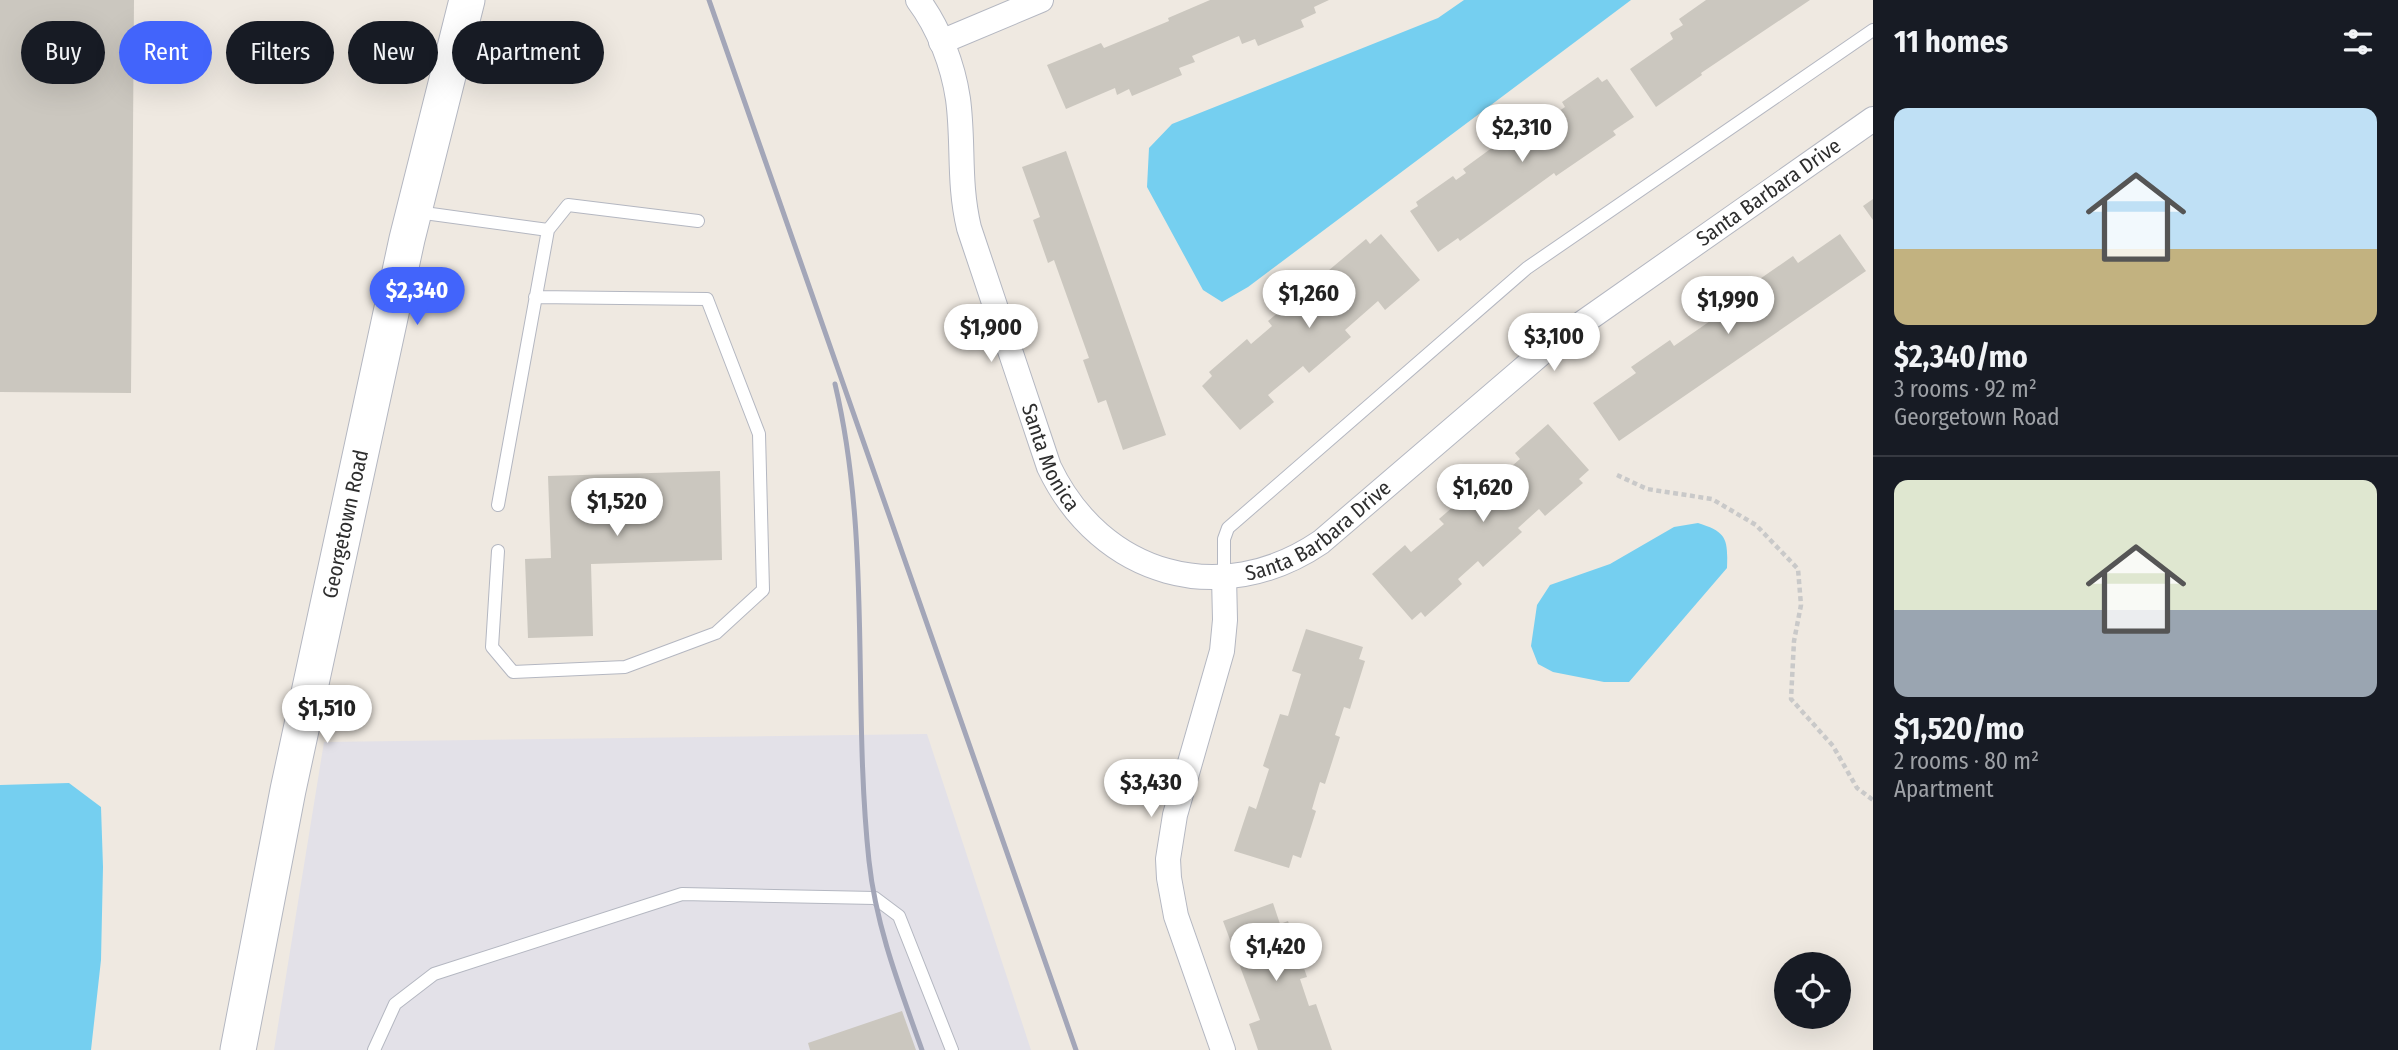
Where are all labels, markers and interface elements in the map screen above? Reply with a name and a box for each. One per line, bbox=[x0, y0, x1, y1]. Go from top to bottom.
chip: Buy bbox=[21, 21, 105, 84]
chip: Rent bbox=[119, 21, 212, 84]
chip: Filters bbox=[226, 21, 334, 84]
chip: New bbox=[348, 21, 438, 84]
chip: Apartment bbox=[452, 21, 604, 84]
icon: filters bbox=[2339, 23, 2377, 61]
text: 11 homes bbox=[1894, 24, 2008, 60]
pin: $2,310 bbox=[1465, 104, 1579, 164]
text: $2,310 bbox=[1492, 113, 1552, 141]
street label: Santa Barbara Drive bbox=[1691, 133, 1846, 252]
icon: home bbox=[2073, 154, 2199, 280]
pin: $2,340 bbox=[360, 268, 474, 327]
pin: $1,260 bbox=[1252, 270, 1366, 330]
text: $2,340 bbox=[386, 276, 448, 304]
pin: $1,990 bbox=[1671, 276, 1785, 336]
text: $1,260 bbox=[1279, 279, 1339, 307]
text: $1,990 bbox=[1697, 285, 1759, 313]
pin: $1,900 bbox=[934, 304, 1048, 364]
text: $1,900 bbox=[960, 313, 1022, 341]
pin: $3,100 bbox=[1497, 314, 1611, 373]
text: $3,100 bbox=[1524, 322, 1584, 350]
text: $2,340/mo bbox=[1894, 339, 2028, 375]
text: 3 rooms · 92 m² bbox=[1894, 375, 2037, 403]
street label: Santa Monica bbox=[1016, 400, 1085, 517]
text: Georgetown Road bbox=[1894, 403, 2060, 431]
street label: Georgetown Road bbox=[317, 447, 374, 601]
pin: $1,620 bbox=[1426, 464, 1540, 524]
text: $1,620 bbox=[1453, 473, 1513, 501]
street label: Santa Barbara Drive bbox=[1243, 475, 1396, 587]
pin: $1,520 bbox=[560, 478, 674, 538]
text: $1,520 bbox=[587, 487, 647, 515]
icon: home bbox=[2073, 526, 2199, 652]
pin: $1,510 bbox=[270, 686, 384, 745]
text: $1,510 bbox=[298, 694, 356, 722]
text: $1,520/mo bbox=[1894, 711, 2024, 747]
text: 2 rooms · 80 m² bbox=[1894, 747, 2039, 775]
pin: $3,430 bbox=[1094, 760, 1208, 819]
text: $3,430 bbox=[1120, 768, 1182, 796]
text: Apartment bbox=[1894, 775, 1994, 803]
pin: $1,420 bbox=[1219, 923, 1333, 983]
text: $1,420 bbox=[1246, 932, 1306, 960]
map controls bbox=[1774, 952, 1851, 1029]
button: locate bbox=[1774, 952, 1851, 1029]

